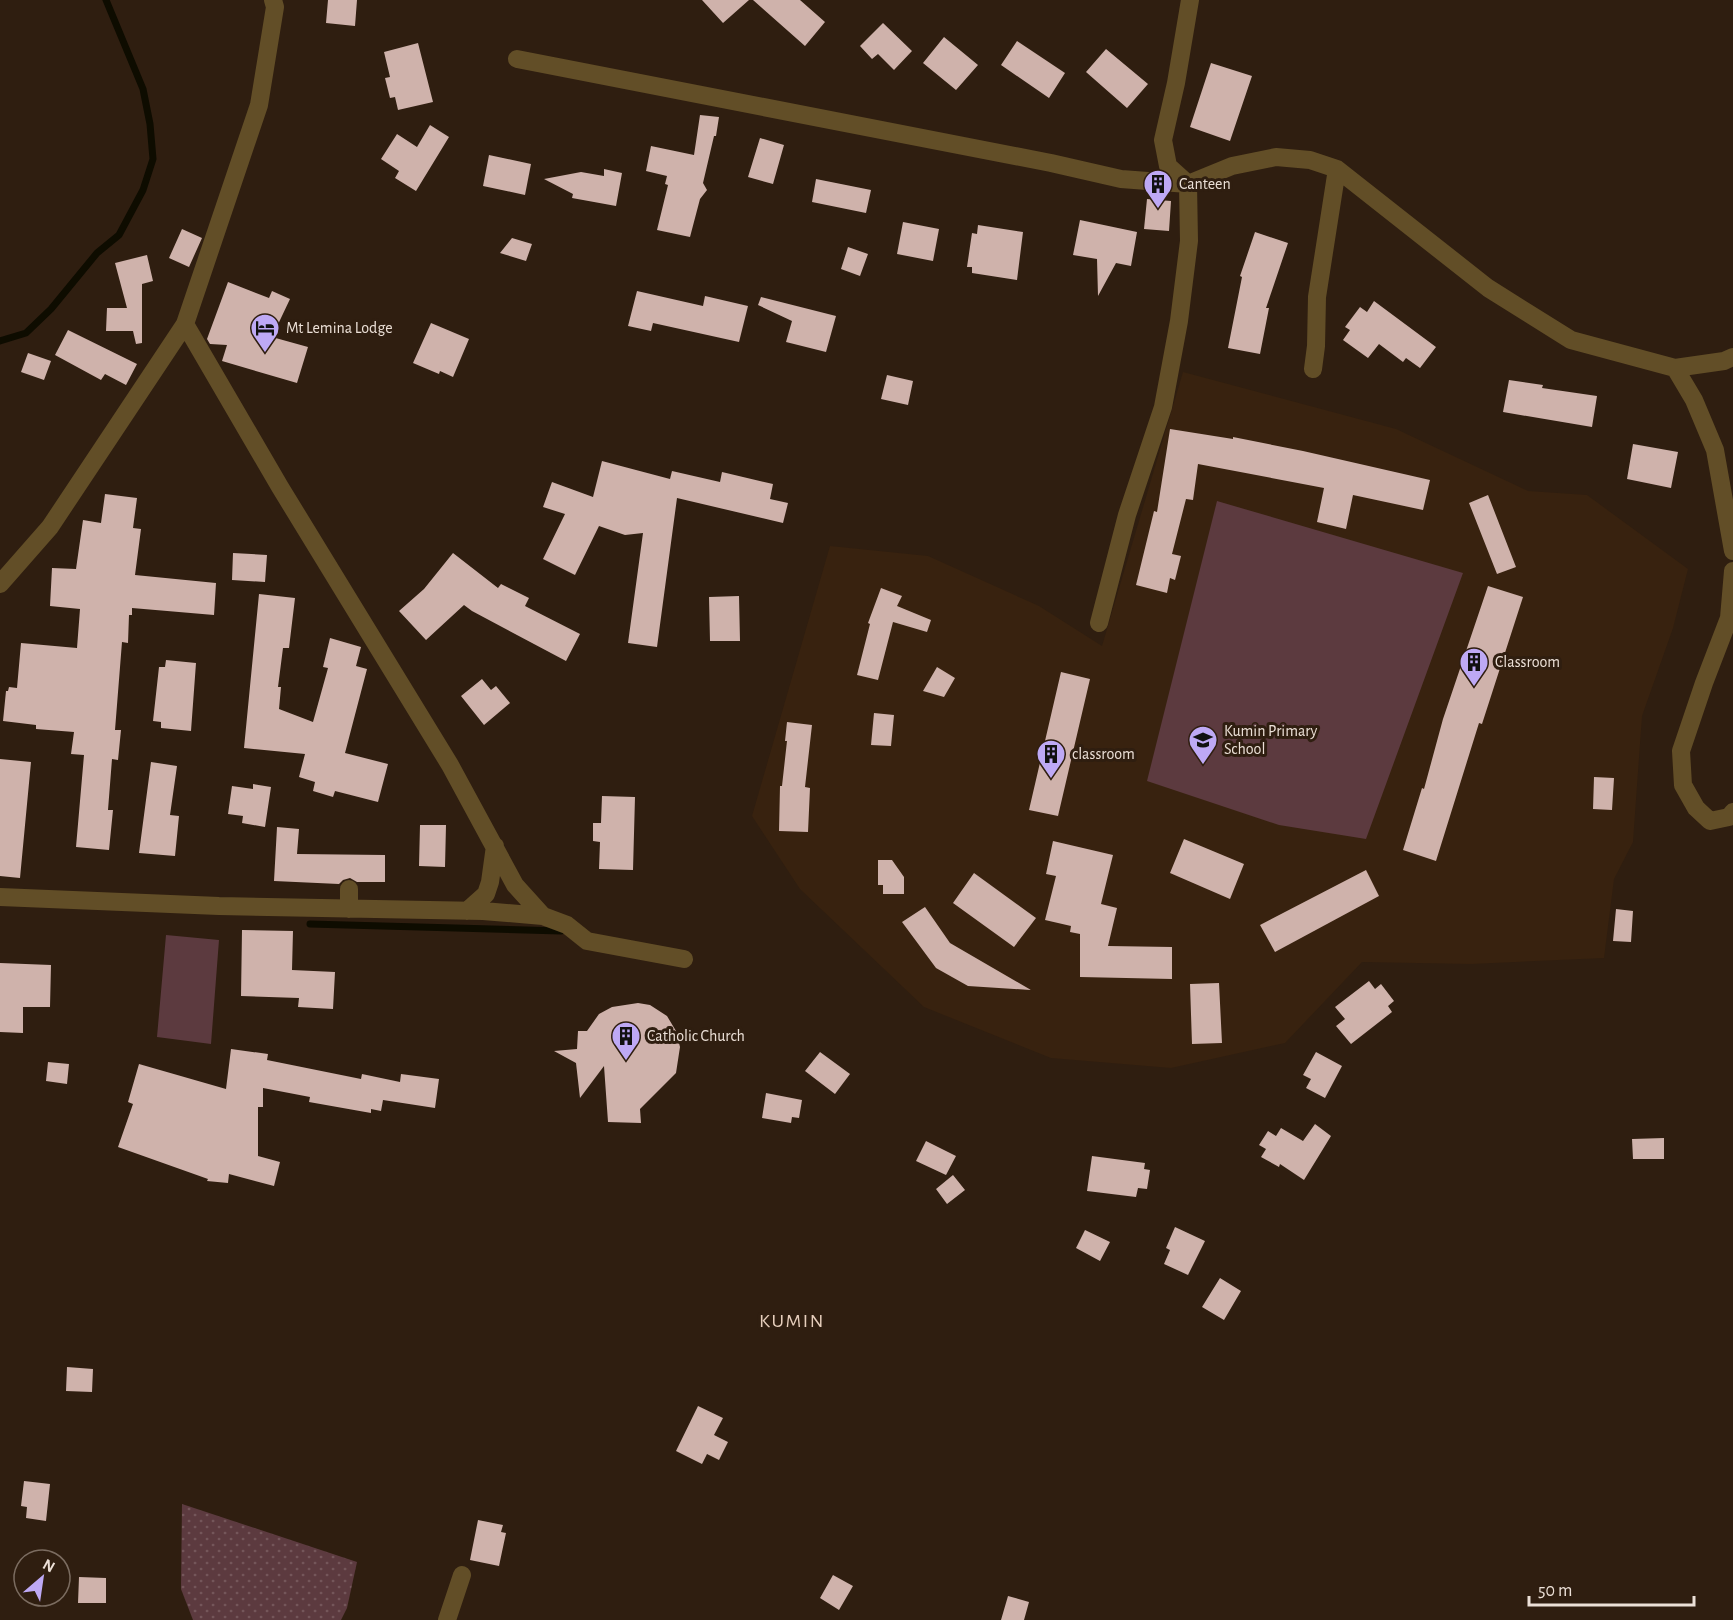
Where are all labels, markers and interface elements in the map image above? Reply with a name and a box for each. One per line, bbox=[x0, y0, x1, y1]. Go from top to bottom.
building icon: Canteen bbox=[1142, 168, 1174, 210]
place label: Canteen bbox=[1179, 176, 1231, 192]
hotel icon: Mt Lemina Lodge bbox=[249, 312, 281, 354]
place label: Mt Lemina Lodge bbox=[286, 320, 393, 336]
building icon: Classroom bbox=[1458, 646, 1490, 688]
place label: Classroom bbox=[1495, 654, 1560, 670]
place label: Kumin Primary School bbox=[1224, 723, 1318, 757]
school or university icon: Kumin Primary School bbox=[1187, 724, 1219, 766]
building icon: classroom bbox=[1035, 738, 1067, 780]
place label: classroom bbox=[1072, 746, 1135, 762]
building icon: Catholic Church bbox=[610, 1020, 642, 1062]
place label: Catholic Church bbox=[647, 1028, 745, 1044]
district label: KUMIN bbox=[759, 1311, 825, 1331]
north arrow bbox=[12, 1548, 72, 1608]
text: N bbox=[40, 1556, 58, 1575]
scale bar bbox=[1529, 1569, 1694, 1607]
text: 50 m bbox=[1538, 1582, 1572, 1600]

